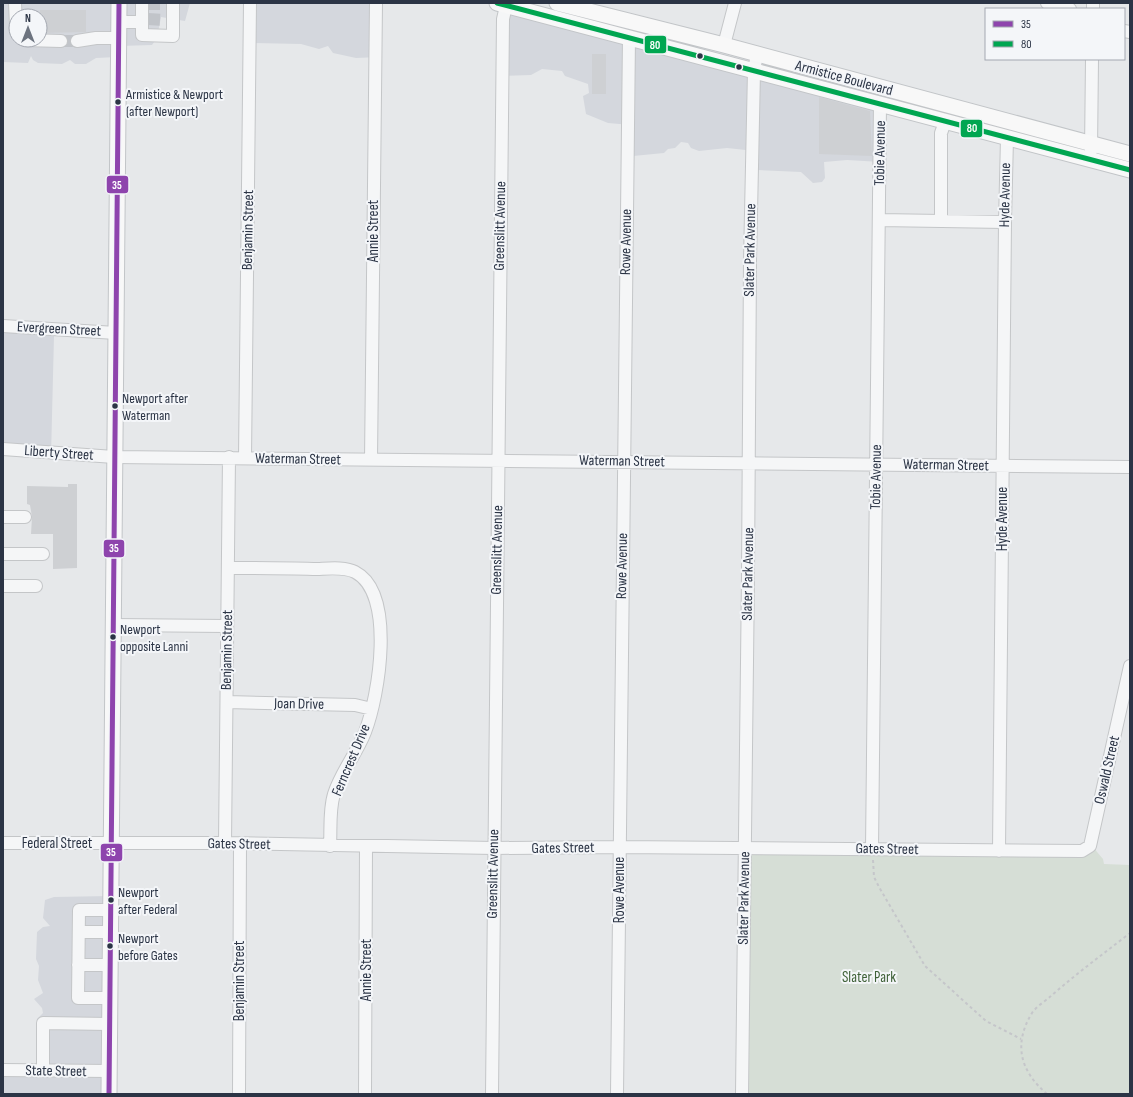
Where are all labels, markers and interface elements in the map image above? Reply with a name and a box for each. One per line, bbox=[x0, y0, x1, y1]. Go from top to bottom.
north arrow bbox=[8, 8, 48, 48]
legend bbox=[985, 8, 1125, 60]
text: N bbox=[25, 12, 31, 25]
text: 35 bbox=[1021, 17, 1031, 32]
line badge: 80 bbox=[644, 35, 667, 54]
text: 80 bbox=[1021, 37, 1032, 52]
text: 80 bbox=[650, 39, 660, 52]
unlabelled marker bbox=[695, 51, 705, 61]
street label: Armistice Boulevard bbox=[792, 56, 895, 100]
unlabelled marker bbox=[734, 62, 744, 72]
place label: Armistice & Newport (after Newport) bbox=[125, 86, 223, 120]
marker: Armistice & Newport (after Newport) bbox=[113, 97, 123, 107]
line badge: 80 bbox=[960, 119, 983, 138]
street label: Tobie Avenue bbox=[870, 120, 890, 186]
text: 80 bbox=[967, 122, 977, 135]
street label: Hyde Avenue bbox=[995, 163, 1015, 227]
line badge: 35 bbox=[106, 175, 129, 194]
text: 35 bbox=[112, 179, 122, 192]
street label: Greenslitt Avenue bbox=[490, 181, 510, 271]
street label: Benjamin Street bbox=[238, 189, 258, 270]
street label: Annie Street bbox=[364, 199, 383, 263]
street label: Slater Park Avenue bbox=[740, 203, 760, 297]
street label: Rowe Avenue bbox=[616, 209, 636, 275]
street label: Evergreen Street bbox=[16, 317, 102, 341]
place label: Newport after Waterman bbox=[122, 390, 188, 424]
marker: Newport after Waterman bbox=[110, 401, 120, 411]
street label: Liberty Street bbox=[24, 441, 95, 465]
street label: Tobie Avenue bbox=[866, 444, 886, 510]
street label: Waterman Street bbox=[255, 449, 341, 469]
street label: Waterman Street bbox=[579, 451, 665, 471]
street label: Waterman Street bbox=[903, 455, 989, 475]
street label: Hyde Avenue bbox=[993, 487, 1012, 551]
street label: Greenslitt Avenue bbox=[487, 505, 507, 595]
street label: Slater Park Avenue bbox=[738, 527, 758, 621]
street label: Rowe Avenue bbox=[612, 533, 632, 599]
line badge: 35 bbox=[103, 539, 125, 558]
text: 35 bbox=[109, 542, 119, 555]
street label: Benjamin Street bbox=[217, 609, 237, 690]
place label: Newport opposite Lanni bbox=[120, 621, 188, 655]
marker: Newport opposite Lanni bbox=[108, 632, 118, 642]
street label: Joan Drive bbox=[273, 694, 324, 714]
street label: Ferncrest Drive bbox=[327, 721, 375, 799]
street label: Oswald Street bbox=[1090, 733, 1124, 806]
street label: Greenslitt Avenue bbox=[483, 829, 503, 919]
street label: Federal Street bbox=[22, 834, 93, 853]
street label: Gates Street bbox=[207, 834, 271, 854]
street label: Gates Street bbox=[531, 838, 595, 858]
street label: Gates Street bbox=[855, 839, 919, 859]
line badge: 35 bbox=[100, 843, 123, 862]
text: 35 bbox=[106, 846, 116, 859]
street label: Slater Park Avenue bbox=[734, 851, 754, 945]
street label: Rowe Avenue bbox=[610, 857, 629, 923]
place label: Newport after Federal bbox=[118, 884, 177, 918]
marker: Newport after Federal bbox=[106, 895, 116, 905]
place label: Newport before Gates bbox=[118, 930, 178, 964]
street label: Annie Street bbox=[357, 938, 376, 1002]
street label: Benjamin Street bbox=[230, 940, 249, 1021]
marker: Newport before Gates bbox=[105, 941, 115, 951]
park label: Slater Park bbox=[842, 968, 896, 987]
street label: State Street bbox=[25, 1061, 87, 1081]

